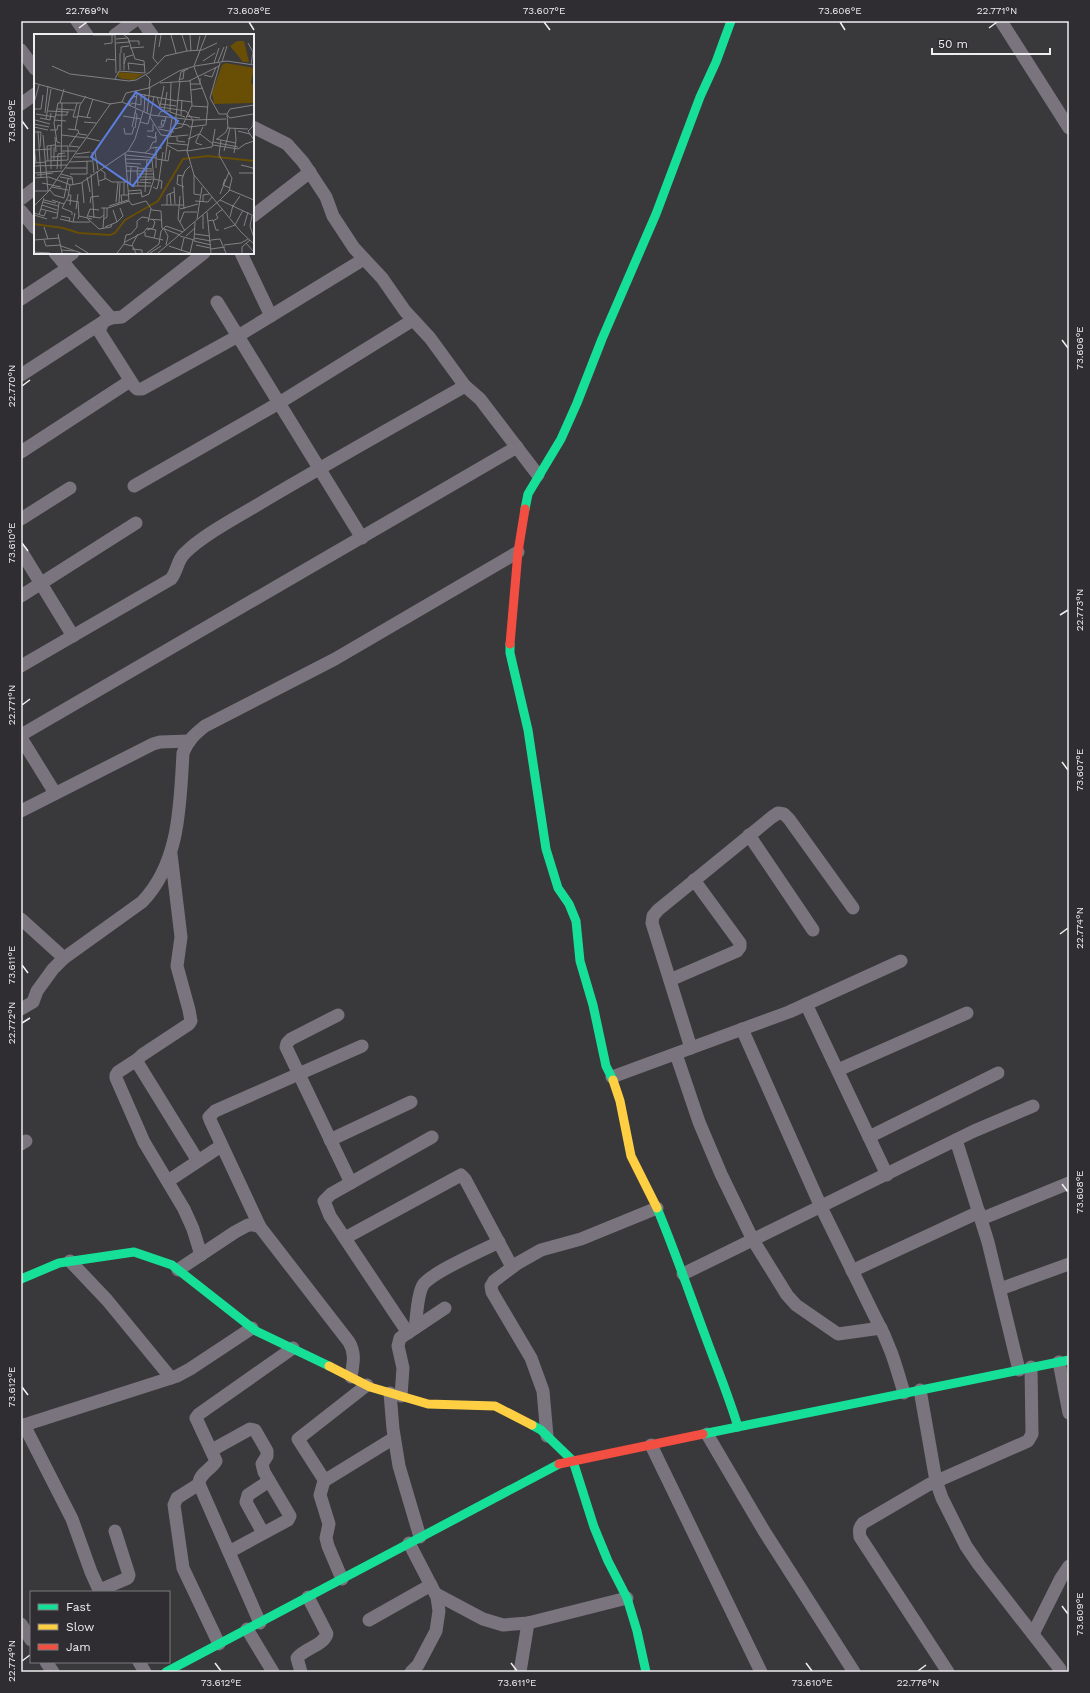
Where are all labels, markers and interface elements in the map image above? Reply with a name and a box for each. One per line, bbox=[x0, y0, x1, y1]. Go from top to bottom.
text: 22.769°N bbox=[65, 5, 109, 16]
text: 73.608°E bbox=[227, 5, 271, 16]
text: 73.607°E bbox=[523, 5, 565, 16]
text: 73.606°E bbox=[818, 5, 862, 16]
text: 22.771°N bbox=[977, 5, 1017, 16]
scale bar bbox=[932, 30, 1050, 56]
inset map bbox=[34, 34, 254, 254]
text: 50 m bbox=[938, 37, 968, 51]
text: 73.609°E bbox=[6, 99, 17, 143]
text: 73.606°E bbox=[1074, 326, 1085, 370]
text: 22.770°N bbox=[6, 365, 17, 407]
text: 73.610°E bbox=[6, 522, 17, 564]
text: 22.773°N bbox=[1074, 589, 1085, 631]
text: 22.771°N bbox=[6, 685, 17, 725]
text: 73.607°E bbox=[1074, 749, 1085, 791]
text: 22.774°N bbox=[1074, 907, 1085, 949]
text: 73.611°E bbox=[6, 946, 17, 984]
text: 22.772°N bbox=[6, 1002, 17, 1044]
text: 73.608°E bbox=[1074, 1170, 1085, 1214]
text: 73.612°E bbox=[6, 1367, 17, 1407]
legend bbox=[30, 1591, 170, 1663]
text: 73.609°E bbox=[1074, 1592, 1085, 1636]
text: Fast bbox=[66, 1600, 91, 1614]
text: Slow bbox=[66, 1620, 94, 1634]
text: 22.774°N bbox=[6, 1640, 17, 1682]
text: Jam bbox=[66, 1640, 91, 1654]
text: 73.612°E bbox=[201, 1677, 241, 1688]
text: 73.611°E bbox=[498, 1677, 536, 1688]
text: 73.610°E bbox=[791, 1677, 833, 1688]
text: 22.776°N bbox=[897, 1677, 939, 1688]

